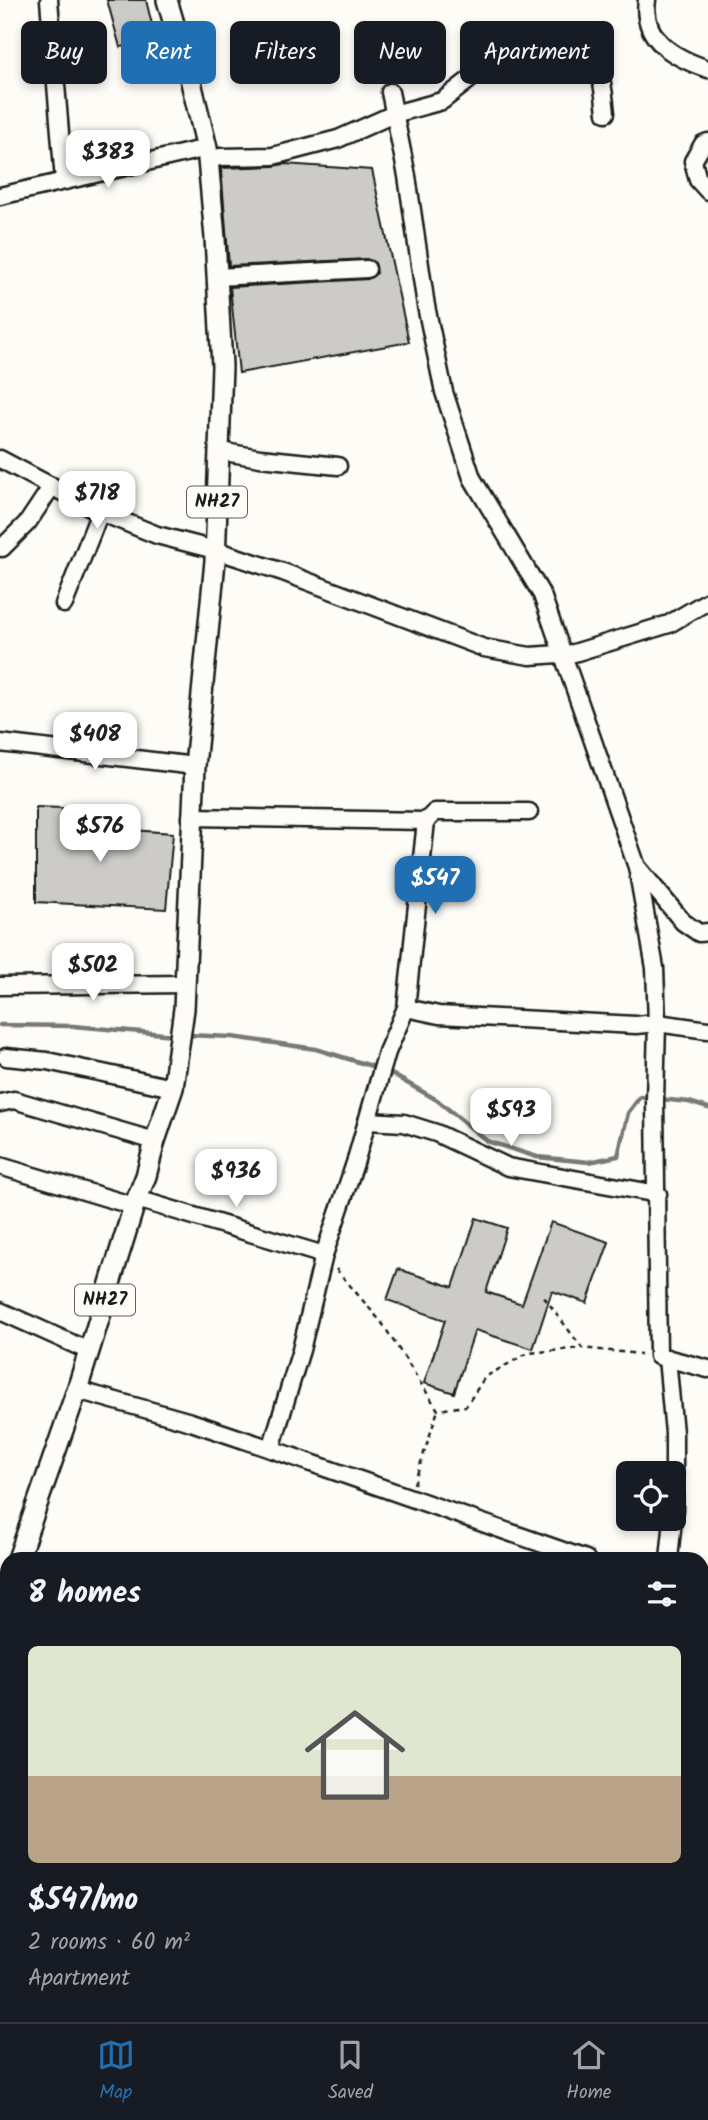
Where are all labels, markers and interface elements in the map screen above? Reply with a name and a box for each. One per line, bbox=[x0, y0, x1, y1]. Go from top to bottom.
chip: Buy bbox=[21, 21, 107, 84]
chip: Rent bbox=[121, 21, 216, 84]
chip: Filters bbox=[230, 21, 340, 84]
chip: New bbox=[354, 21, 446, 84]
chip: Apartment bbox=[460, 21, 614, 84]
pin: $383 bbox=[67, 130, 149, 190]
text: $383 bbox=[82, 135, 134, 171]
pin: $718 bbox=[56, 472, 138, 531]
text: $718 bbox=[75, 476, 120, 512]
road number: NH27 bbox=[187, 486, 247, 517]
pin: $408 bbox=[54, 712, 136, 772]
text: $408 bbox=[69, 717, 121, 753]
pin: $576 bbox=[59, 804, 141, 864]
text: $576 bbox=[76, 809, 124, 845]
pin: $547 bbox=[394, 856, 476, 916]
text: $547 bbox=[411, 861, 459, 897]
pin: $502 bbox=[52, 944, 134, 1003]
text: $502 bbox=[68, 948, 118, 984]
pin: $593 bbox=[470, 1088, 552, 1148]
text: $593 bbox=[486, 1093, 536, 1129]
pin: $936 bbox=[195, 1150, 277, 1209]
text: $936 bbox=[211, 1154, 261, 1190]
road number: NH27 bbox=[75, 1284, 135, 1316]
map controls bbox=[616, 1461, 686, 1531]
button: locate bbox=[616, 1461, 686, 1531]
text: 8 homes bbox=[28, 1570, 141, 1618]
icon: filters bbox=[643, 1575, 681, 1613]
icon: home bbox=[292, 1692, 418, 1818]
text: $547/mo bbox=[28, 1877, 138, 1925]
text: 2 rooms · 60 m² bbox=[28, 1925, 190, 1961]
text: Apartment bbox=[28, 1961, 130, 1997]
tab: Map bbox=[97, 2036, 135, 2108]
tab: Saved bbox=[328, 2036, 373, 2108]
tab: Home bbox=[566, 2036, 611, 2108]

